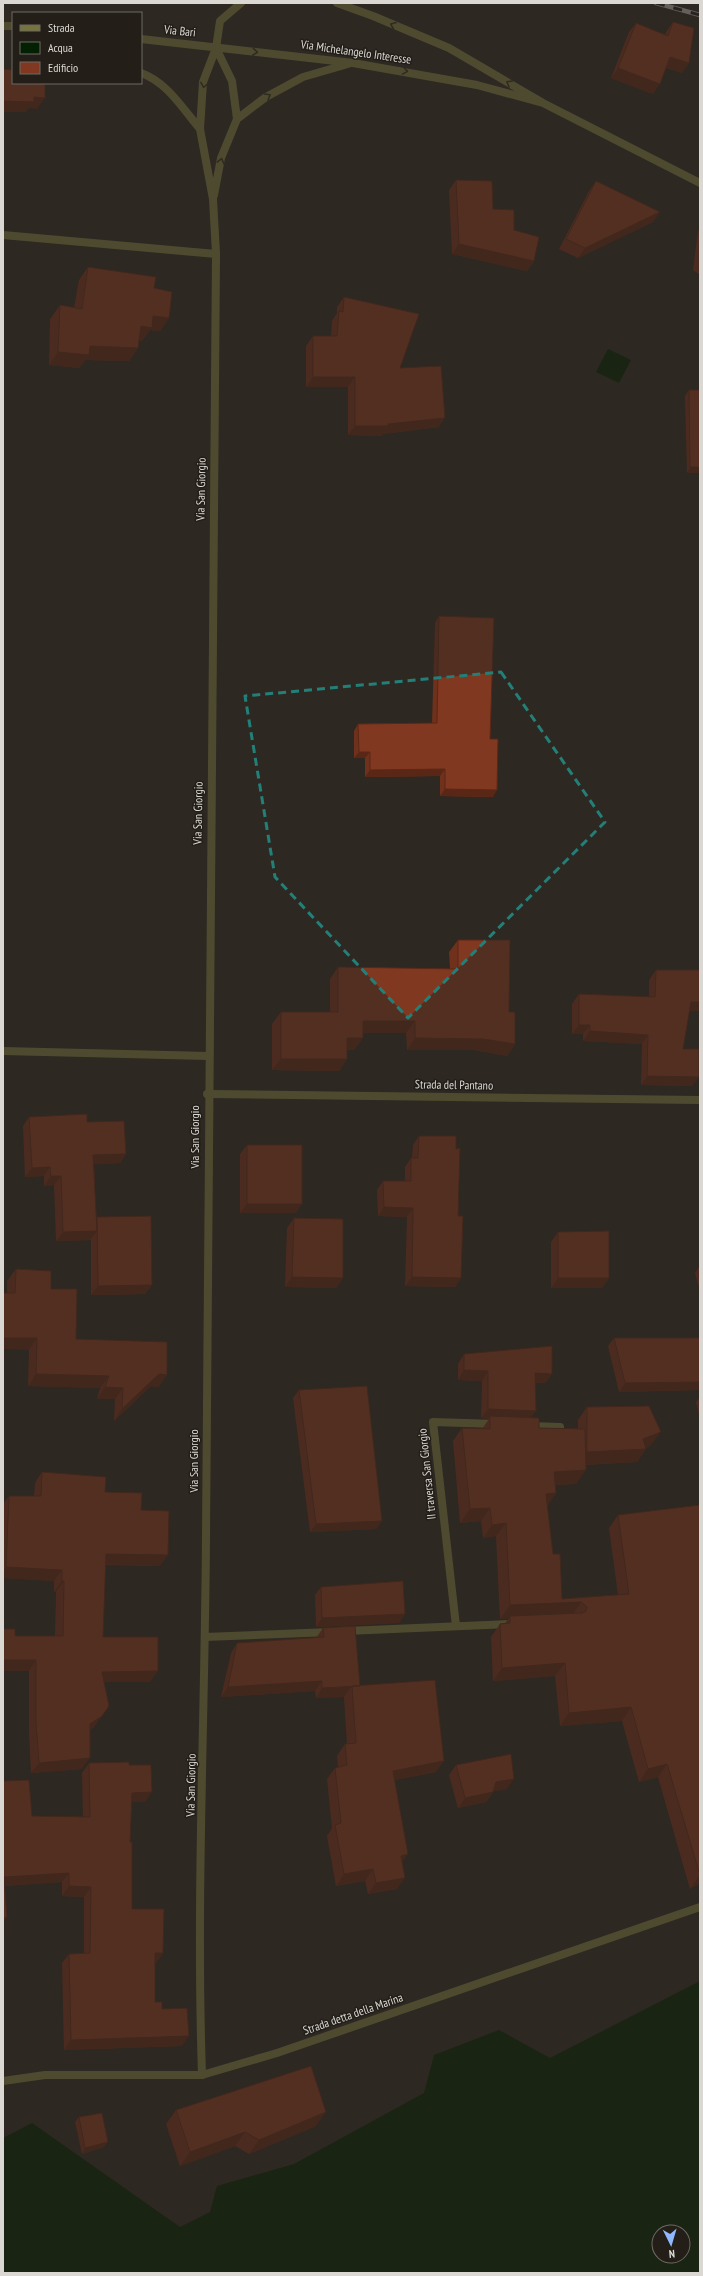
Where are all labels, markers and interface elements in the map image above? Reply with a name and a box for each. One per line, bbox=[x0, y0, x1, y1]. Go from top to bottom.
legend bbox=[12, 12, 142, 84]
text: Strada bbox=[48, 20, 75, 35]
street label: Via Bari bbox=[162, 21, 197, 40]
one-way arrow bbox=[390, 21, 397, 29]
street label: Via Michelangelo Interesse bbox=[299, 36, 412, 67]
text: Acqua bbox=[48, 40, 73, 55]
one-way arrow bbox=[252, 47, 258, 56]
text: Edificio bbox=[48, 60, 78, 75]
one-way arrow bbox=[402, 67, 408, 75]
one-way arrow bbox=[200, 81, 209, 88]
one-way arrow bbox=[506, 81, 513, 88]
one-way arrow bbox=[264, 94, 271, 101]
one-way arrow bbox=[216, 158, 225, 165]
street label: Via San Giorgio bbox=[192, 457, 209, 522]
street label: Via San Giorgio bbox=[189, 781, 206, 846]
street label: Strada del Pantano bbox=[415, 1076, 493, 1093]
street label: Via San Giorgio bbox=[187, 1105, 202, 1170]
street label: II traversa San Giorgio bbox=[414, 1428, 439, 1520]
street label: Via San Giorgio bbox=[186, 1429, 201, 1494]
street label: Via San Giorgio bbox=[182, 1753, 199, 1818]
street label: Strada detta della Marina bbox=[301, 1989, 405, 2038]
north arrow bbox=[651, 2224, 691, 2264]
text: N bbox=[668, 2247, 675, 2261]

